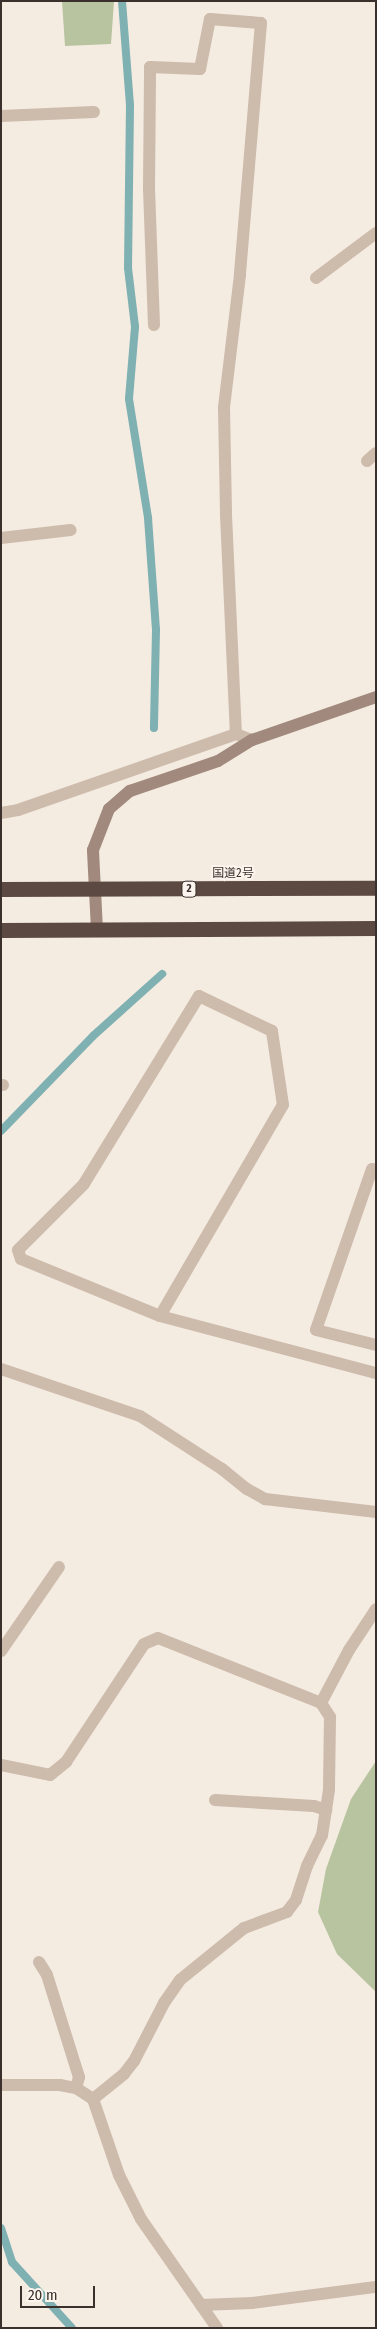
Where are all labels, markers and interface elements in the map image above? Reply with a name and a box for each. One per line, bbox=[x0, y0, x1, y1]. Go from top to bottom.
street label: 国道2号 bbox=[212, 867, 254, 881]
road number: 2 bbox=[180, 881, 198, 898]
scale bar bbox=[22, 2276, 98, 2308]
text: 20 m bbox=[28, 2286, 58, 2304]

